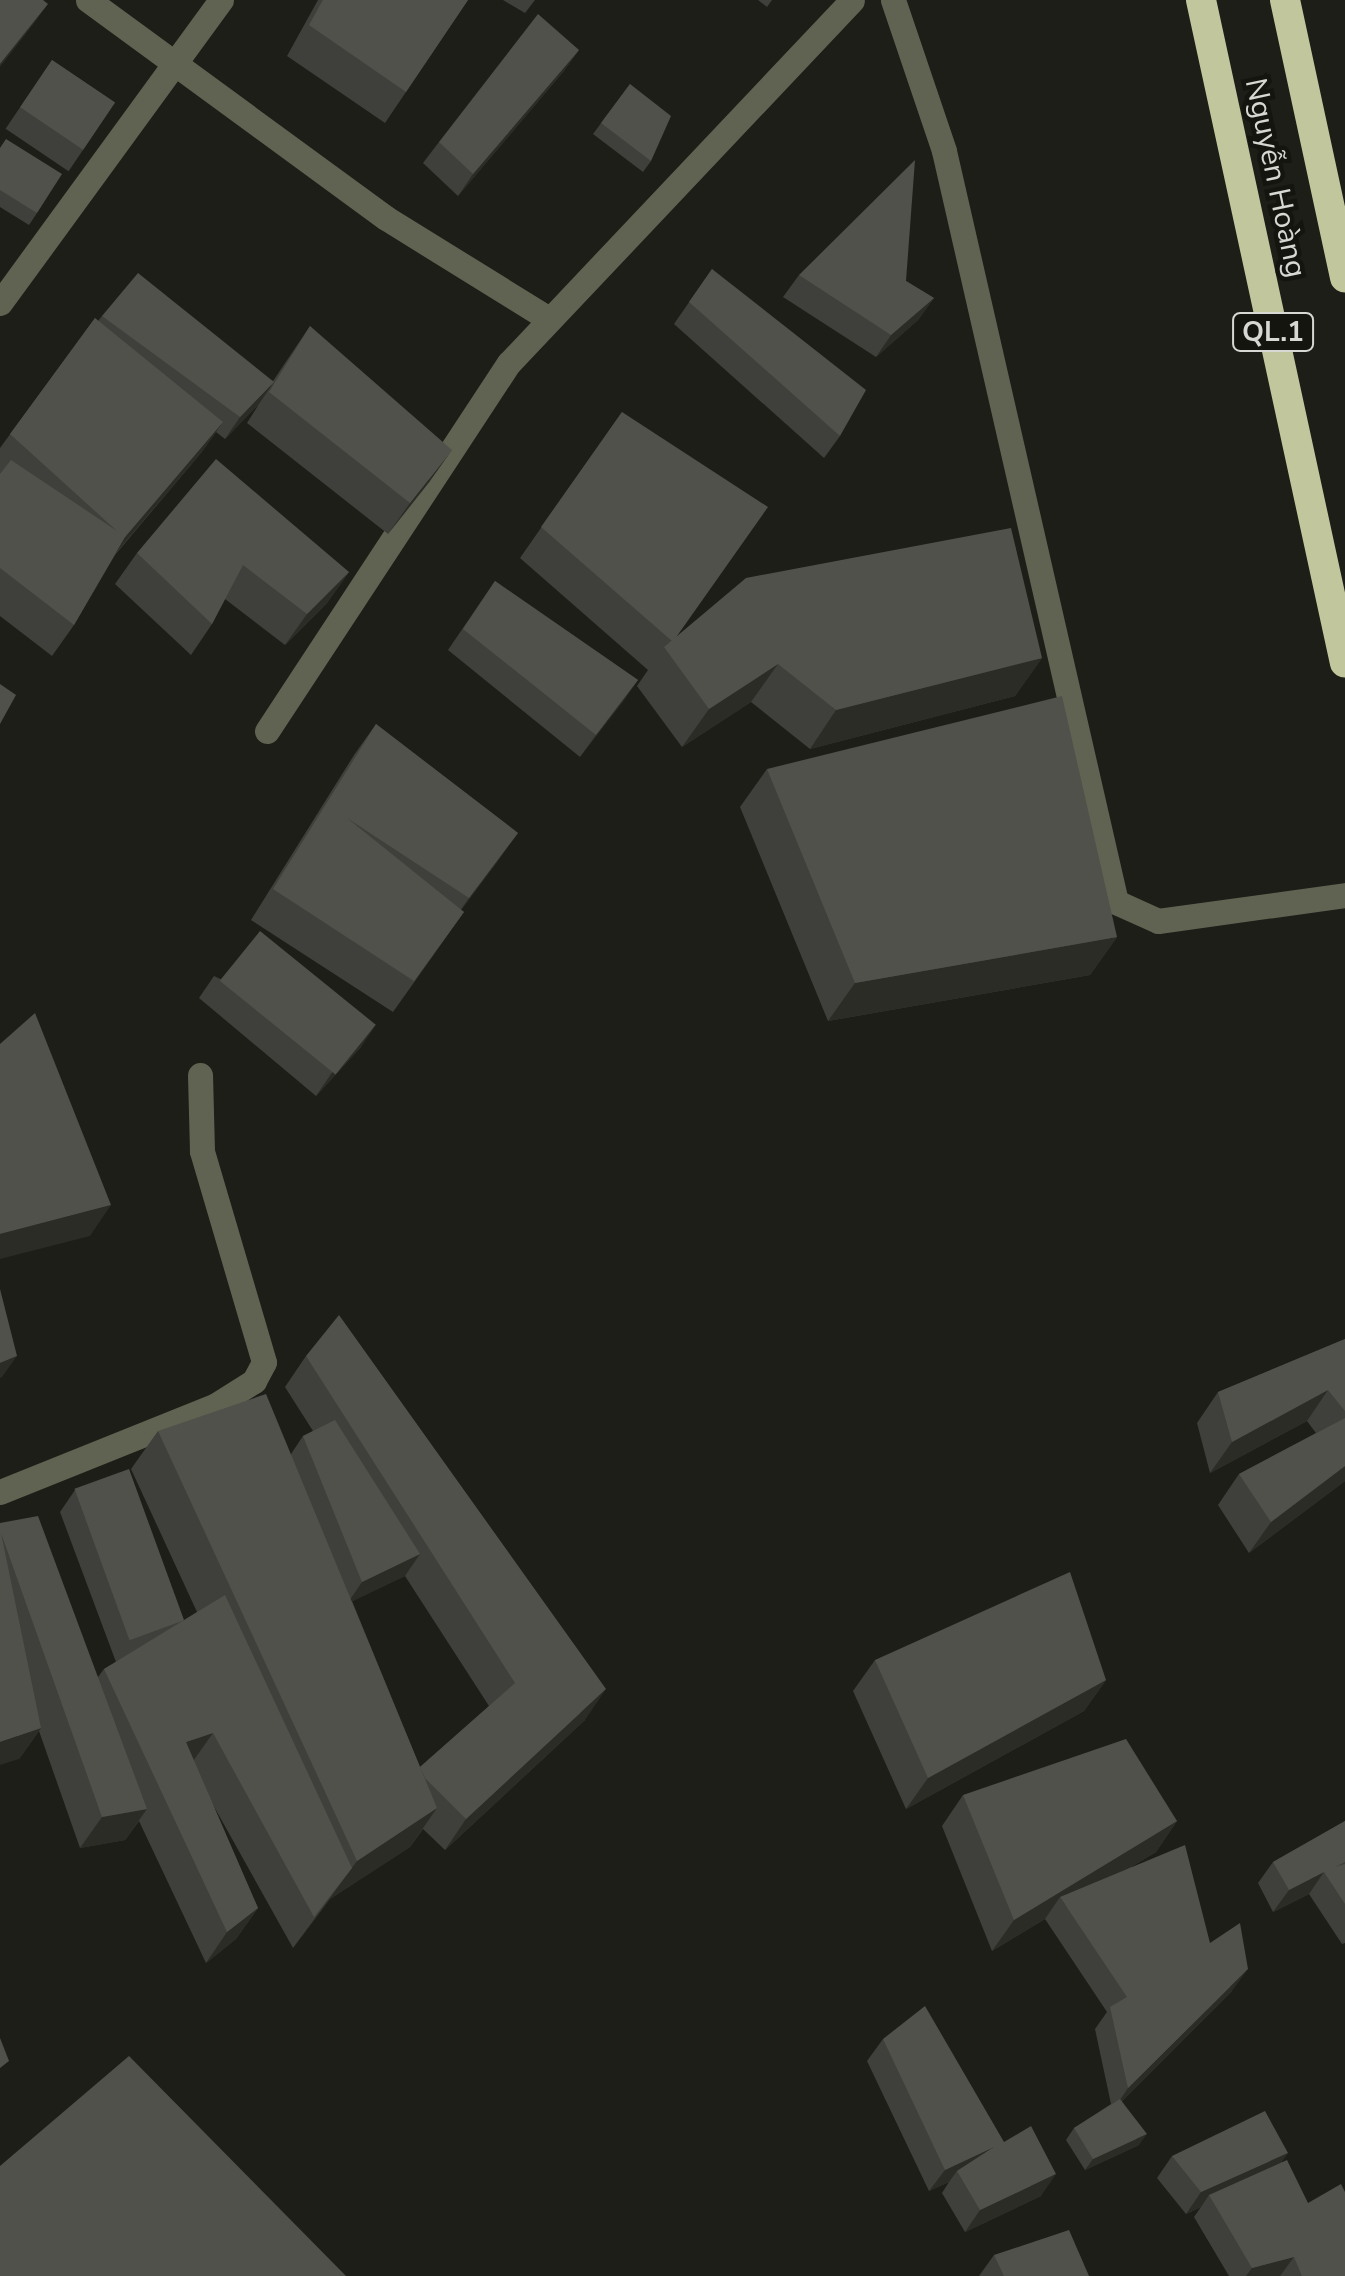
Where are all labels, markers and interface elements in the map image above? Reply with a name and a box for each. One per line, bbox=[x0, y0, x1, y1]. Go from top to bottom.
street label: Nguyễn Hoàng bbox=[1236, 75, 1314, 281]
road number: QL.1 bbox=[1230, 309, 1316, 355]

